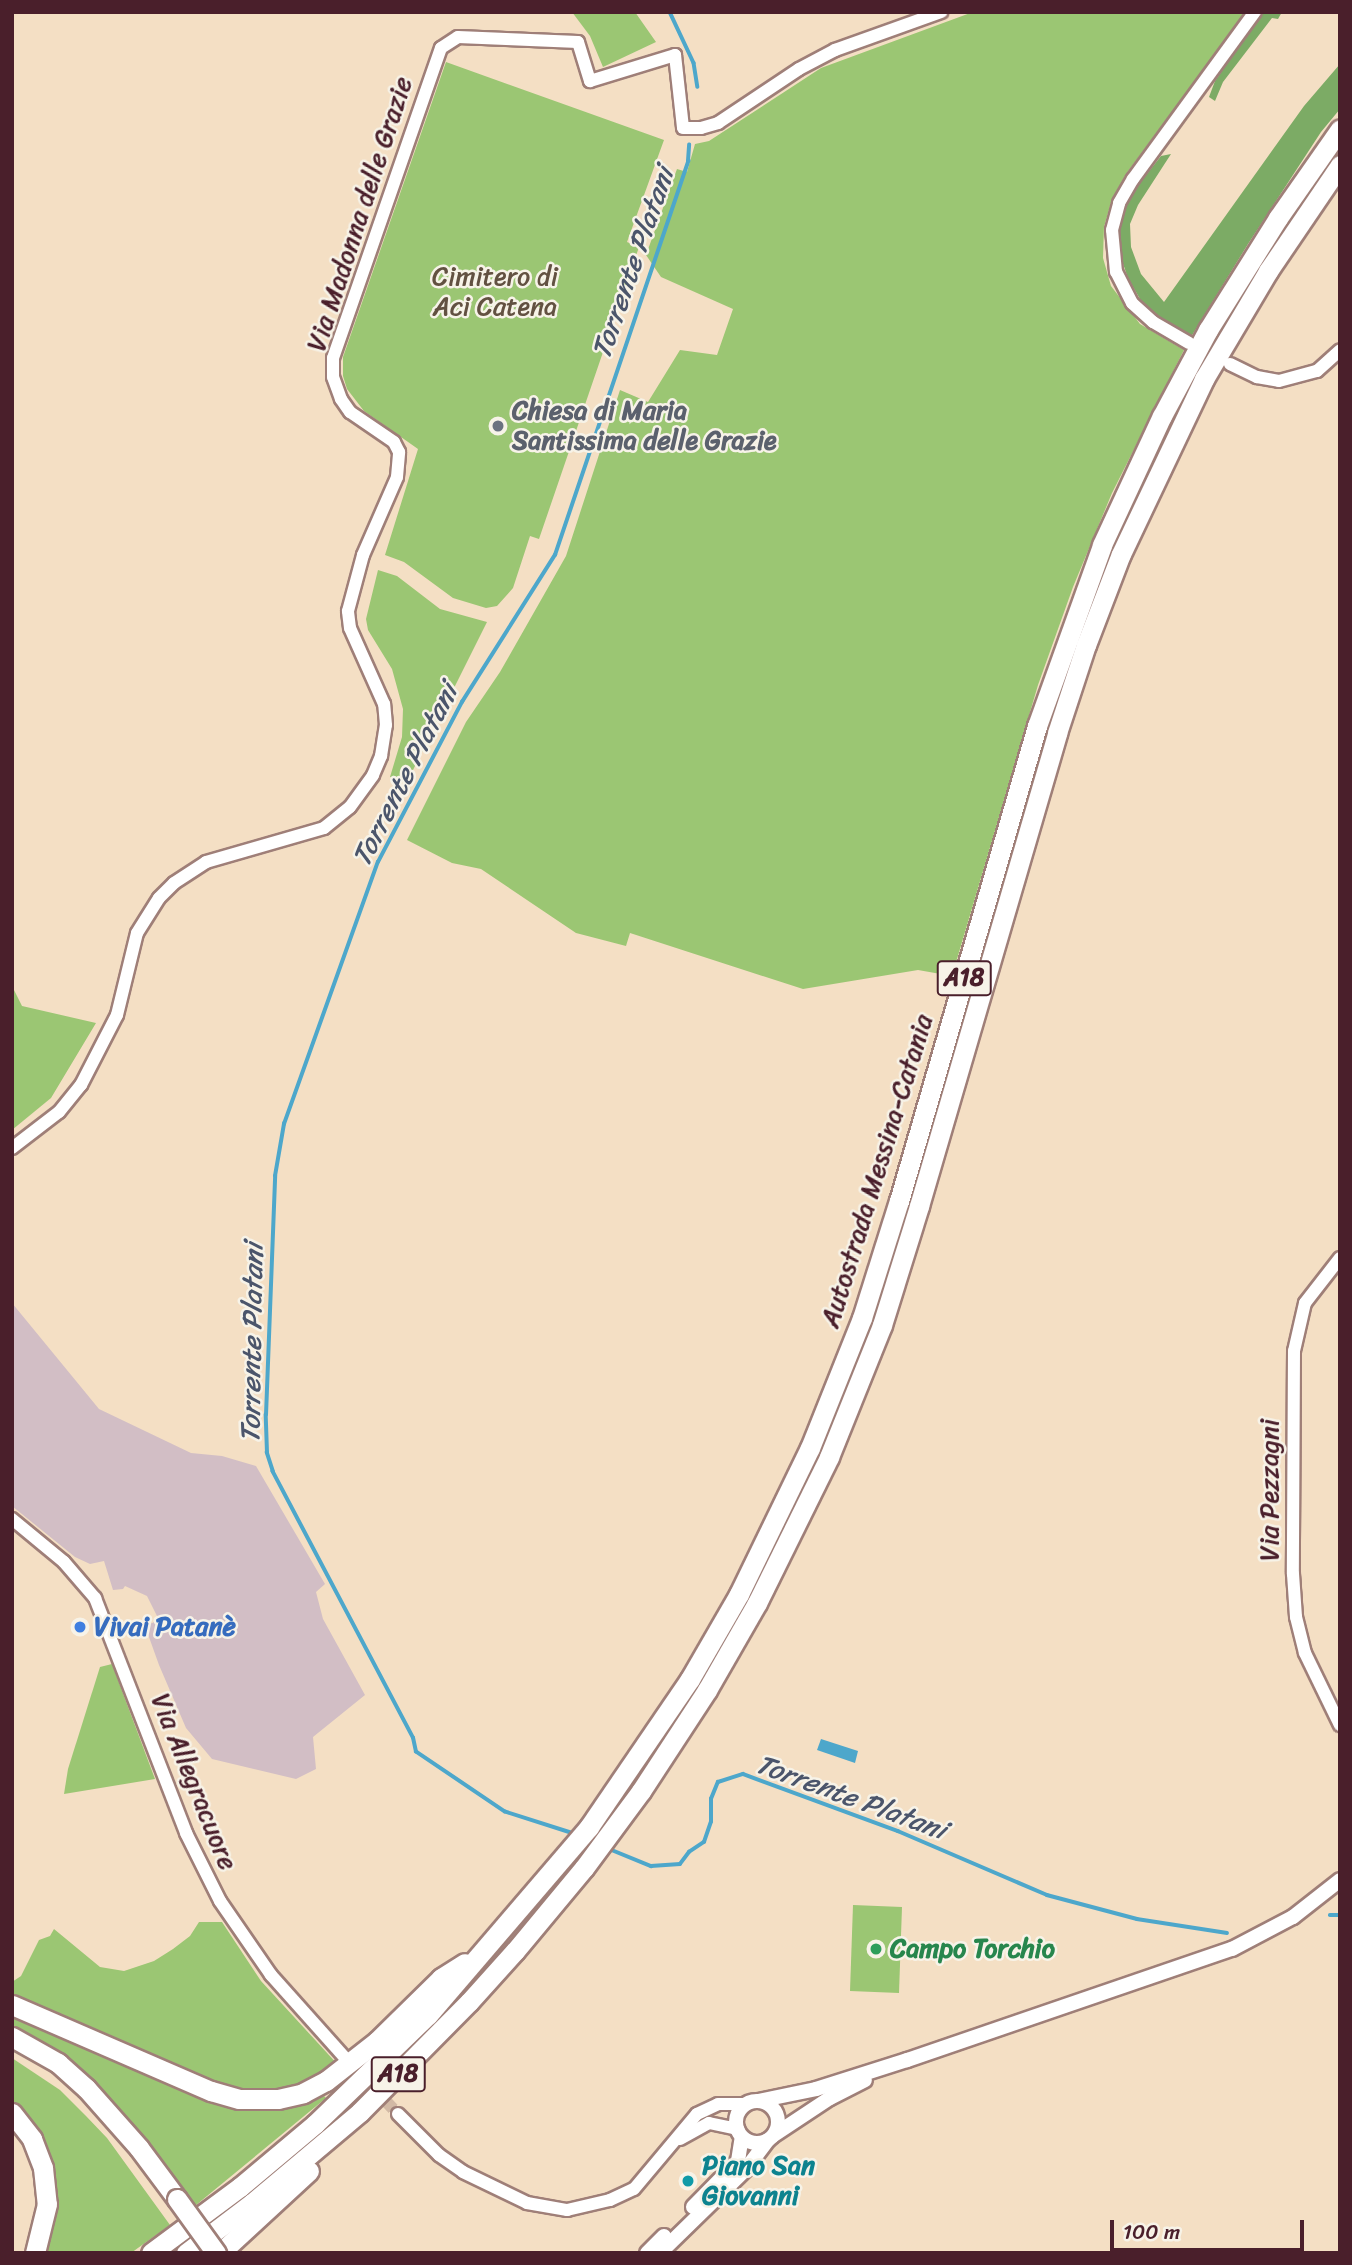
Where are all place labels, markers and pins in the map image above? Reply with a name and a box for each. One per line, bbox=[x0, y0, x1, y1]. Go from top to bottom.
place label: Chiesa di Maria Santissima delle Grazie bbox=[512, 395, 777, 457]
marker: Chiesa di Maria Santissima delle Grazie bbox=[490, 418, 506, 434]
place label: Vivai Patanè bbox=[94, 1611, 236, 1643]
marker: Vivai Patanè bbox=[72, 1619, 88, 1635]
place label: Campo Torchio bbox=[890, 1933, 1056, 1965]
marker: Campo Torchio bbox=[868, 1941, 884, 1957]
place label: Piano San Giovanni bbox=[702, 2150, 815, 2212]
marker: Piano San Giovanni bbox=[680, 2173, 696, 2189]

